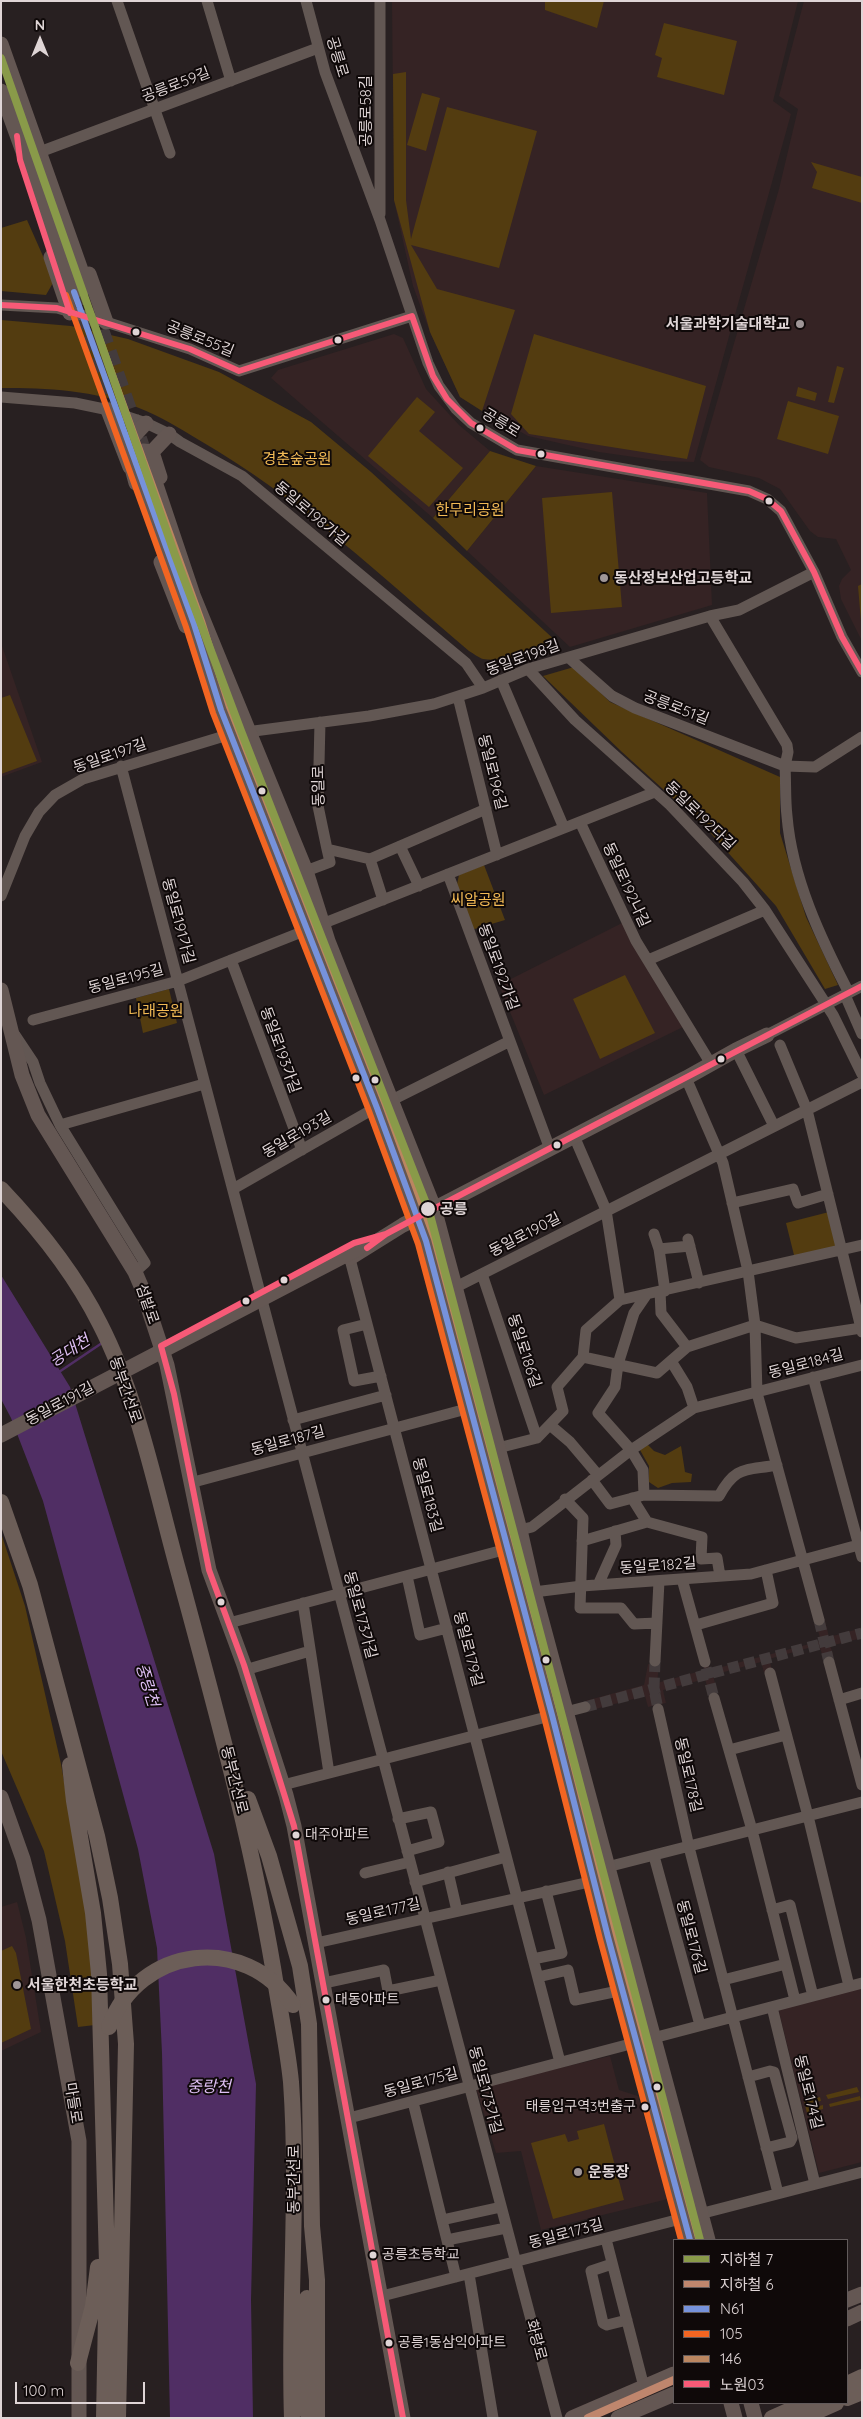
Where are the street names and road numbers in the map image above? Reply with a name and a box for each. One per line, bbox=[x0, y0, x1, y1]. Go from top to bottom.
street label: 공릉로 bbox=[322, 35, 352, 79]
street label: 공릉로59길 bbox=[139, 64, 213, 106]
street label: 공릉로58길 bbox=[357, 75, 375, 147]
street label: 공릉로55길 bbox=[163, 317, 237, 361]
street label: 공릉로 bbox=[479, 405, 523, 441]
street label: 동일로198가길 bbox=[270, 478, 352, 550]
street label: 동일로198길 bbox=[484, 636, 562, 680]
street label: 공릉로51길 bbox=[641, 687, 711, 729]
street label: 동일로196길 bbox=[474, 732, 510, 812]
street label: 동일로197길 bbox=[71, 735, 149, 777]
street label: 동일로 bbox=[310, 765, 328, 807]
street label: 동일로192다길 bbox=[661, 778, 739, 854]
street label: 동일로192나길 bbox=[599, 840, 653, 930]
street label: 동일로191가길 bbox=[158, 876, 198, 966]
street label: 동일로192가길 bbox=[474, 921, 522, 1013]
street label: 동일로195길 bbox=[86, 960, 166, 998]
street label: 동일로193가길 bbox=[256, 1004, 304, 1096]
street label: 동일로193길 bbox=[259, 1108, 335, 1162]
street label: 동일로190길 bbox=[486, 1209, 564, 1261]
street label: 섬밭로 bbox=[132, 1281, 162, 1327]
street label: 동일로186길 bbox=[504, 1312, 544, 1390]
street label: 동일로184길 bbox=[767, 1345, 845, 1383]
street label: 동부간선로 bbox=[105, 1354, 145, 1426]
street label: 동일로191길 bbox=[23, 1378, 97, 1430]
street label: 동일로187길 bbox=[249, 1422, 327, 1460]
street label: 동일로183길 bbox=[408, 1456, 446, 1534]
street label: 동일로182길 bbox=[619, 1554, 697, 1578]
street label: 동일로173가길 bbox=[340, 1569, 380, 1661]
street label: 동일로179길 bbox=[449, 1610, 487, 1688]
street label: 동일로178길 bbox=[671, 1736, 705, 1814]
street label: 동부간선로 bbox=[217, 1744, 251, 1816]
street label: 동일로177길 bbox=[344, 1895, 422, 1929]
street label: 동일로176길 bbox=[672, 1898, 710, 1976]
street label: 동일로173가길 bbox=[465, 2044, 505, 2136]
street label: 동일로174길 bbox=[790, 2053, 826, 2131]
street label: 동일로175길 bbox=[382, 2064, 460, 2102]
street label: 마들로 bbox=[61, 2081, 85, 2125]
street label: 동부간선로 bbox=[285, 2145, 303, 2213]
street label: 동일로173길 bbox=[527, 2215, 605, 2253]
street label: 화랑로 bbox=[522, 2318, 550, 2362]

